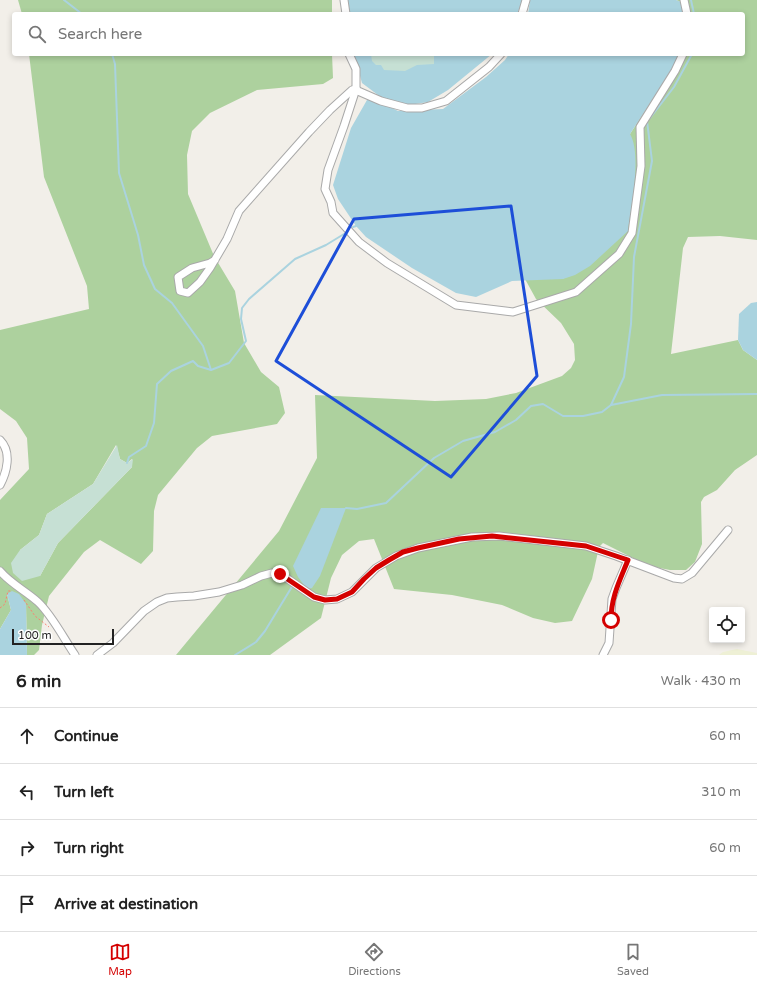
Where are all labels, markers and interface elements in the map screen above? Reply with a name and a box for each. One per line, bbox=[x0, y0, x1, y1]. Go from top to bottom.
search box bbox=[12, 12, 745, 56]
icon: search bbox=[26, 23, 48, 45]
text: Search here bbox=[58, 25, 142, 43]
route end bbox=[271, 565, 289, 583]
map controls bbox=[709, 607, 745, 643]
button: locate bbox=[709, 607, 745, 643]
route start bbox=[602, 611, 620, 629]
scale bar bbox=[12, 627, 114, 646]
text: 100 m bbox=[18, 629, 52, 642]
text: 6 min bbox=[16, 671, 61, 692]
text: Walk · 430 m bbox=[661, 673, 741, 689]
icon: ahead bbox=[16, 725, 38, 747]
text: Continue bbox=[54, 727, 118, 745]
text: 60 m bbox=[709, 728, 741, 744]
icon: left bbox=[16, 781, 38, 803]
text: Turn left bbox=[54, 783, 114, 801]
text: 310 m bbox=[701, 784, 741, 800]
icon: right bbox=[16, 837, 38, 859]
text: Turn right bbox=[54, 839, 124, 857]
text: 60 m bbox=[709, 840, 741, 856]
icon: arrive bbox=[16, 893, 38, 915]
text: Arrive at destination bbox=[54, 895, 198, 913]
tab: Map bbox=[108, 941, 132, 978]
tab: Directions bbox=[348, 941, 401, 978]
tab: Saved bbox=[617, 941, 649, 978]

